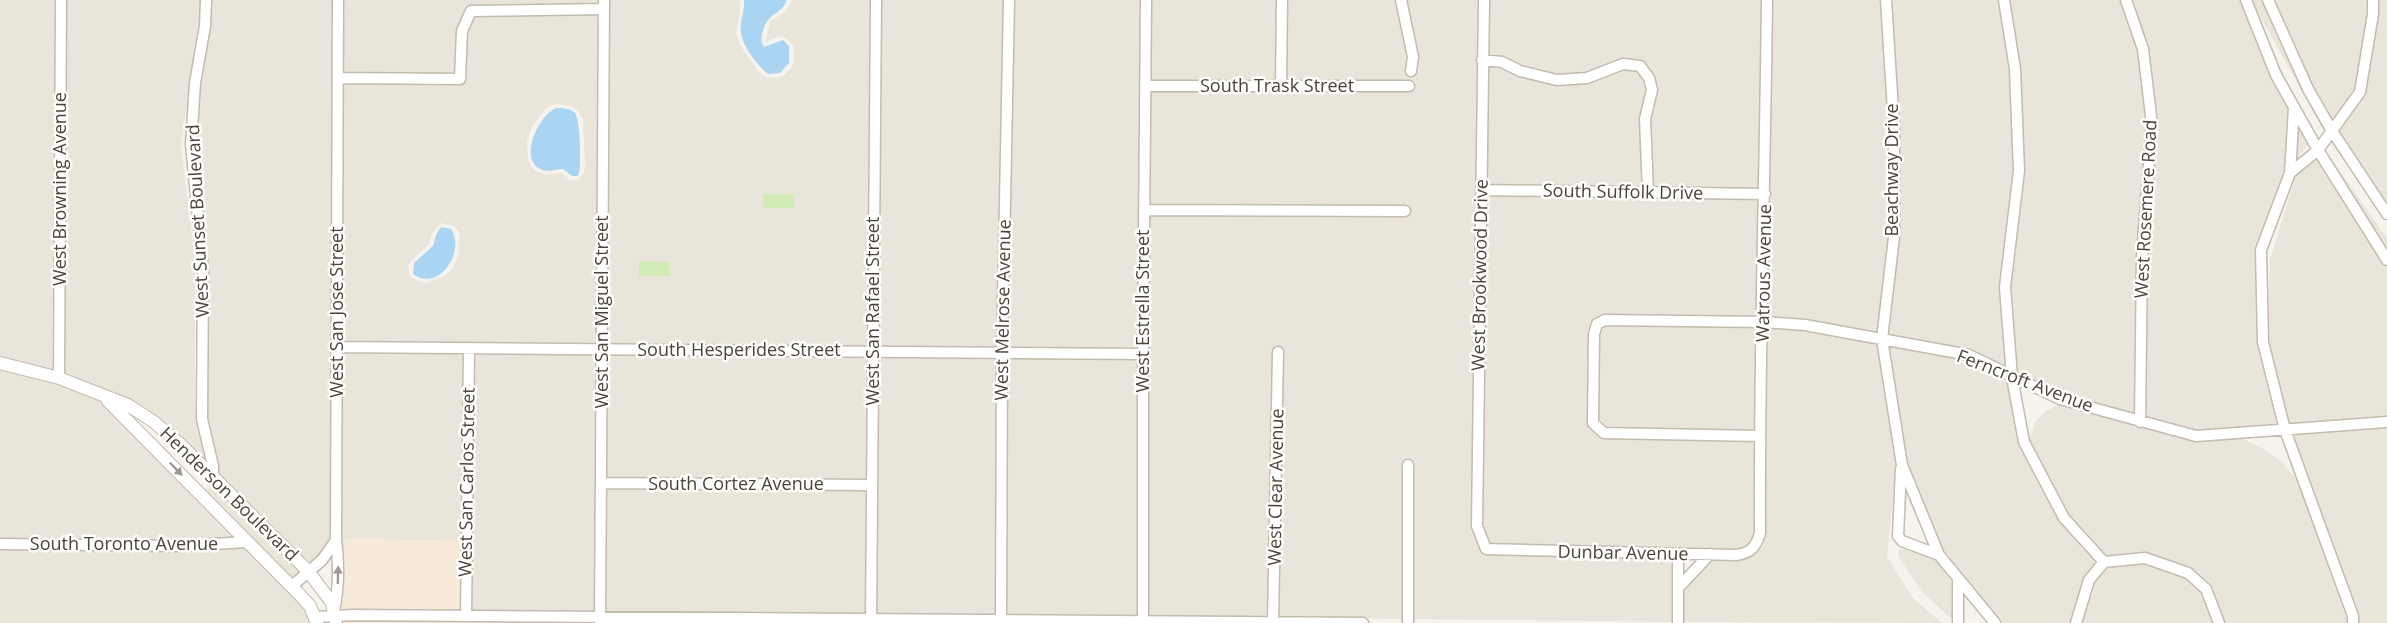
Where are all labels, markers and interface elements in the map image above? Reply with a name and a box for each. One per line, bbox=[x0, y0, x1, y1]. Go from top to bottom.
street label: South Trask Street bbox=[1200, 73, 1354, 97]
street label: West Browning Avenue bbox=[47, 92, 71, 286]
street label: Beachway Drive bbox=[1879, 103, 1903, 237]
street label: West Rosemere Road bbox=[2128, 119, 2162, 299]
street label: West Sunset Boulevard bbox=[180, 124, 214, 318]
street label: South Suffolk Drive bbox=[1543, 178, 1703, 204]
street label: West Brookwood Drive bbox=[1465, 179, 1493, 371]
street label: Watrous Avenue bbox=[1750, 204, 1776, 342]
street label: West San Miguel Street bbox=[589, 215, 613, 409]
street label: West San Rafael Street bbox=[860, 217, 884, 405]
street label: West Melrose Avenue bbox=[988, 219, 1016, 401]
street label: West San Jose Street bbox=[324, 226, 348, 398]
street label: West Estrella Street bbox=[1130, 230, 1154, 392]
street label: South Hesperides Street bbox=[637, 337, 841, 361]
street label: Ferncroft Avenue bbox=[1954, 343, 2097, 417]
street label: West San Carlos Street bbox=[452, 387, 480, 577]
street label: West Clear Avenue bbox=[1262, 408, 1288, 566]
street label: Henderson Boulevard bbox=[155, 421, 304, 566]
one-way arrow bbox=[169, 461, 183, 475]
street label: South Cortez Avenue bbox=[648, 471, 824, 495]
street label: South Toronto Avenue bbox=[30, 531, 218, 555]
street label: Dunbar Avenue bbox=[1557, 539, 1689, 565]
one-way arrow bbox=[333, 566, 342, 585]

